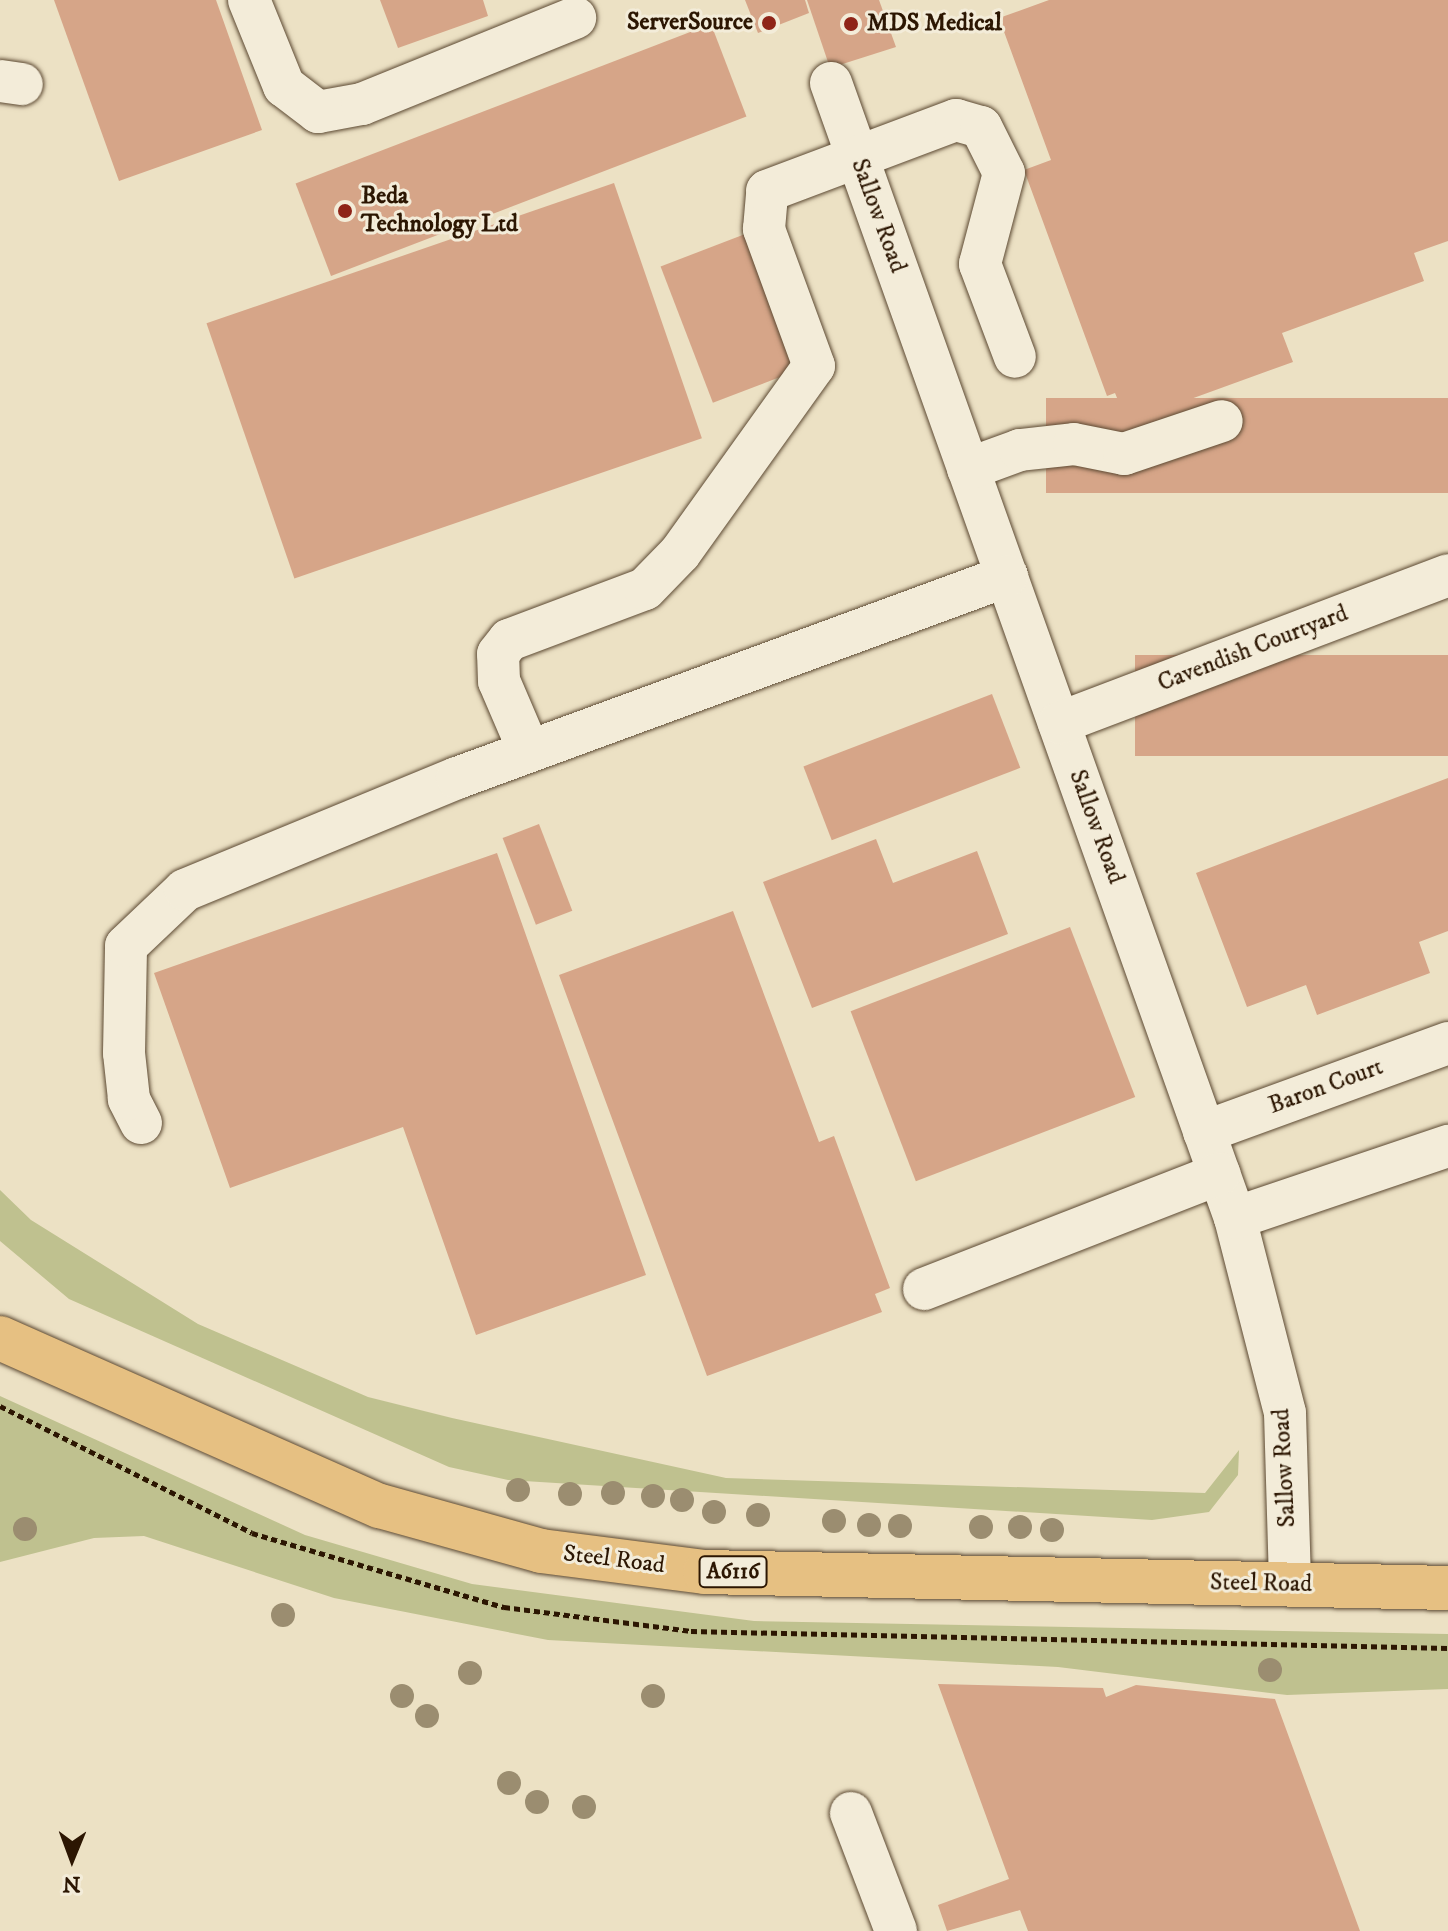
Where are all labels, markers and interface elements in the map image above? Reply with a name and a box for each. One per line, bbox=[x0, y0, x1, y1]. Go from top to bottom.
place label: ServerSource bbox=[627, 9, 753, 37]
place label: MDS Medical bbox=[867, 10, 1002, 38]
marker: ServerSource bbox=[760, 14, 778, 32]
marker: MDS Medical bbox=[842, 15, 860, 33]
street label: Sallow Road bbox=[844, 155, 912, 277]
place label: Beda Technology Ltd bbox=[361, 183, 518, 239]
marker: Beda Technology Ltd bbox=[336, 202, 354, 220]
street label: Cavendish Courtyard bbox=[1154, 600, 1352, 698]
street label: Sallow Road bbox=[1062, 766, 1130, 888]
street label: Baron Court bbox=[1265, 1053, 1387, 1121]
street label: Sallow Road bbox=[1268, 1408, 1302, 1528]
street label: Steel Road bbox=[562, 1539, 666, 1581]
road number: A6116 bbox=[697, 1554, 769, 1590]
street label: Steel Road bbox=[1210, 1569, 1312, 1599]
north arrow bbox=[32, 1819, 112, 1899]
text: N bbox=[62, 1870, 81, 1897]

